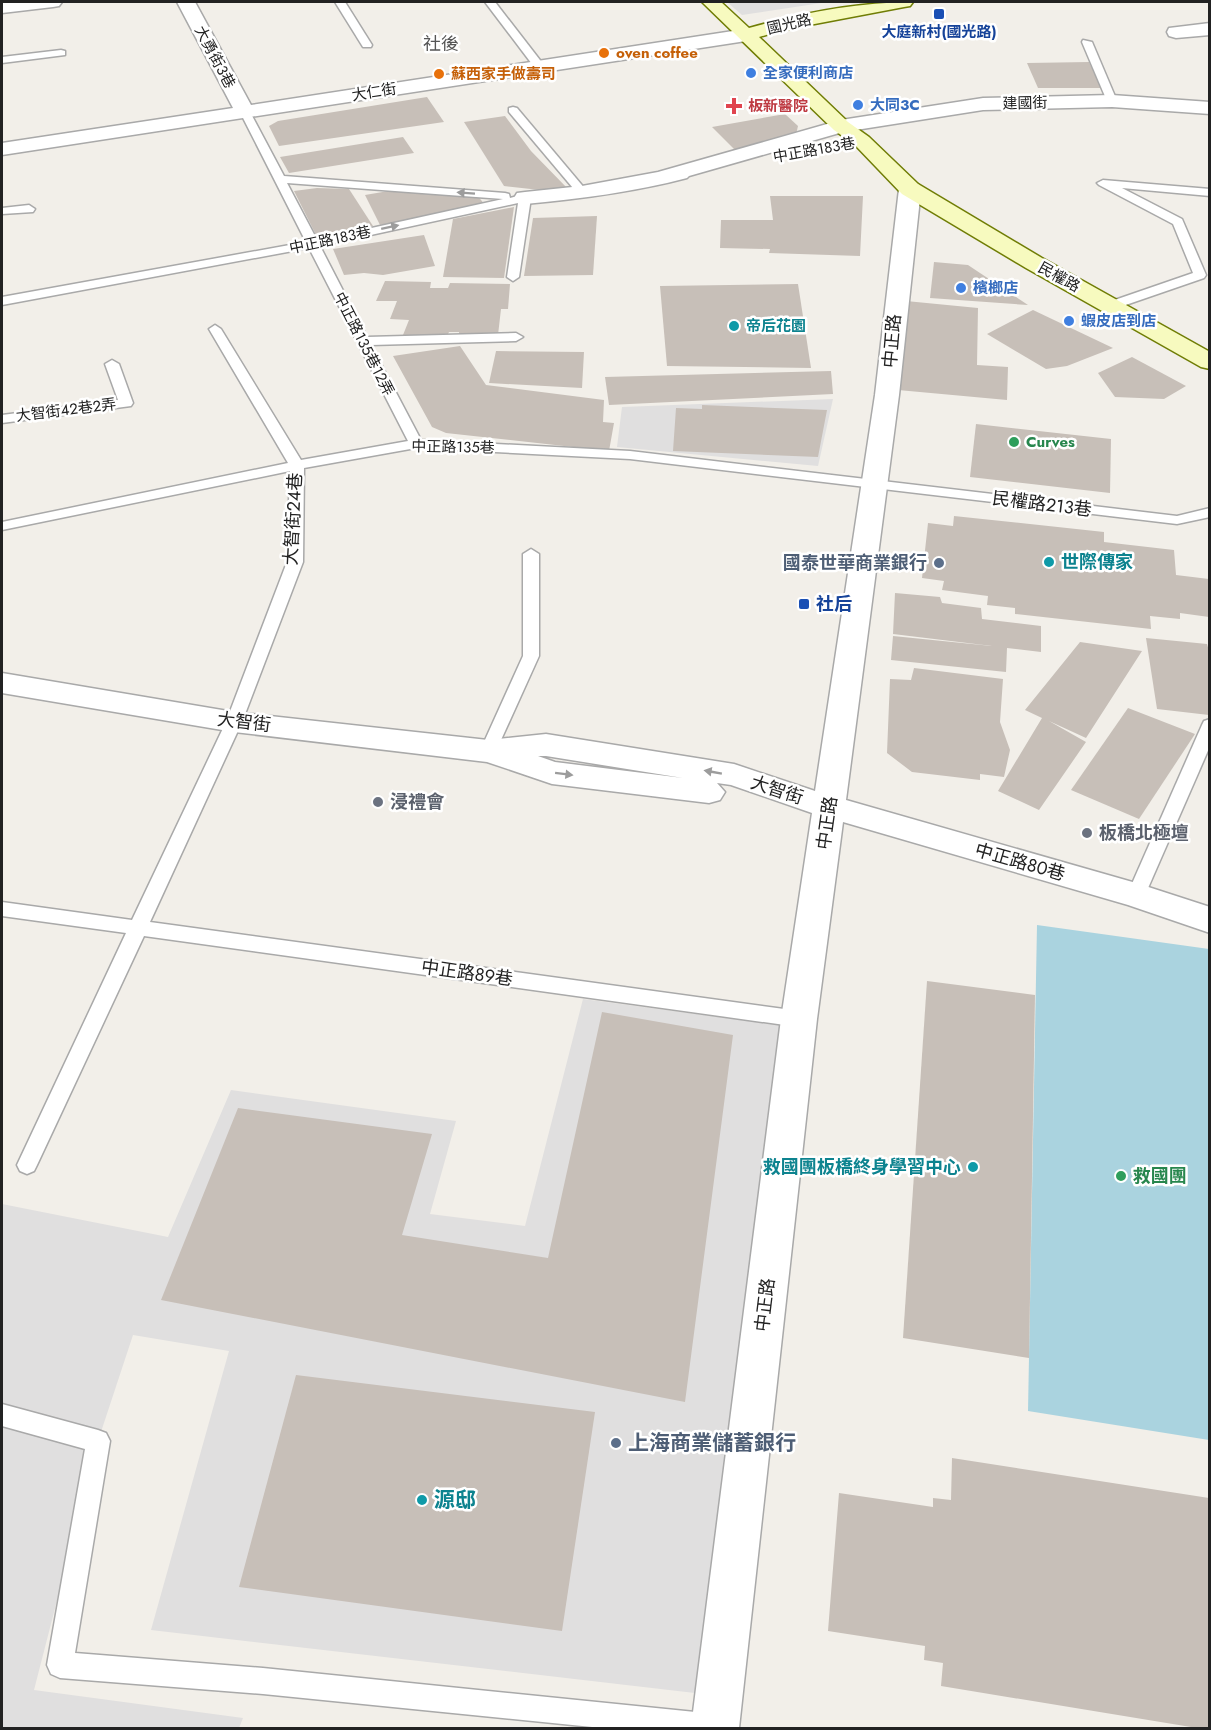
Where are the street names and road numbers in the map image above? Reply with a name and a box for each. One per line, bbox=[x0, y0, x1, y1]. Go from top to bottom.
street label: 國光路 bbox=[765, 8, 813, 40]
street label: 大勇街3巷 bbox=[189, 22, 241, 92]
street label: 大仁街 bbox=[350, 78, 398, 106]
street label: 建國街 bbox=[1002, 92, 1048, 114]
street label: 中正路183巷 bbox=[771, 132, 857, 168]
street label: 中正路183巷 bbox=[287, 221, 373, 259]
street label: 民權路 bbox=[1034, 256, 1084, 298]
street label: 中正路135巷12弄 bbox=[328, 288, 400, 400]
street label: 中正路 bbox=[877, 313, 907, 369]
street label: 大智街42巷2弄 bbox=[15, 393, 117, 427]
street label: 中正路135巷 bbox=[411, 435, 495, 459]
street label: 大智街24巷 bbox=[278, 472, 308, 566]
street label: 民權路213巷 bbox=[991, 485, 1093, 523]
street label: 大智街 bbox=[216, 706, 272, 738]
street label: 大智街 bbox=[747, 769, 807, 811]
street label: 中正路 bbox=[810, 794, 844, 852]
street label: 中正路80巷 bbox=[972, 837, 1068, 887]
street label: 中正路89巷 bbox=[420, 954, 514, 992]
street label: 中正路 bbox=[749, 1277, 781, 1333]

